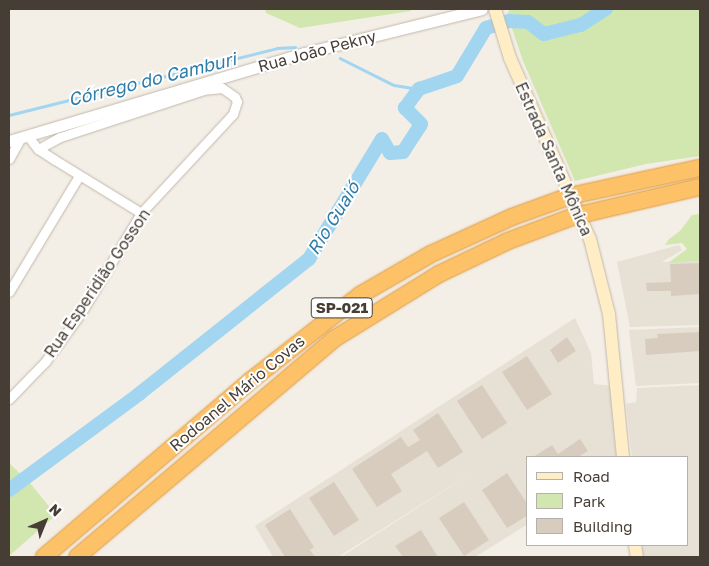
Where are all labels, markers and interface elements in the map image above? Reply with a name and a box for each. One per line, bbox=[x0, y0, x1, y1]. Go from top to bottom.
street label: Rua João Pekny bbox=[256, 26, 378, 76]
water label: Córrego do Camburi bbox=[66, 48, 238, 110]
street label: Estrada Santa Mônica bbox=[511, 79, 597, 239]
water label: Rio Guaió bbox=[302, 178, 364, 258]
street label: Rua Esperidião Gosson bbox=[40, 205, 154, 361]
road number: SP-021 bbox=[311, 296, 373, 320]
street label: Rodoanel Mário Covas bbox=[166, 331, 308, 455]
legend bbox=[526, 456, 689, 546]
text: Road bbox=[573, 467, 610, 485]
text: Park bbox=[573, 492, 605, 510]
north arrow bbox=[20, 496, 70, 546]
text: N bbox=[46, 500, 65, 520]
text: Building bbox=[573, 517, 633, 535]

